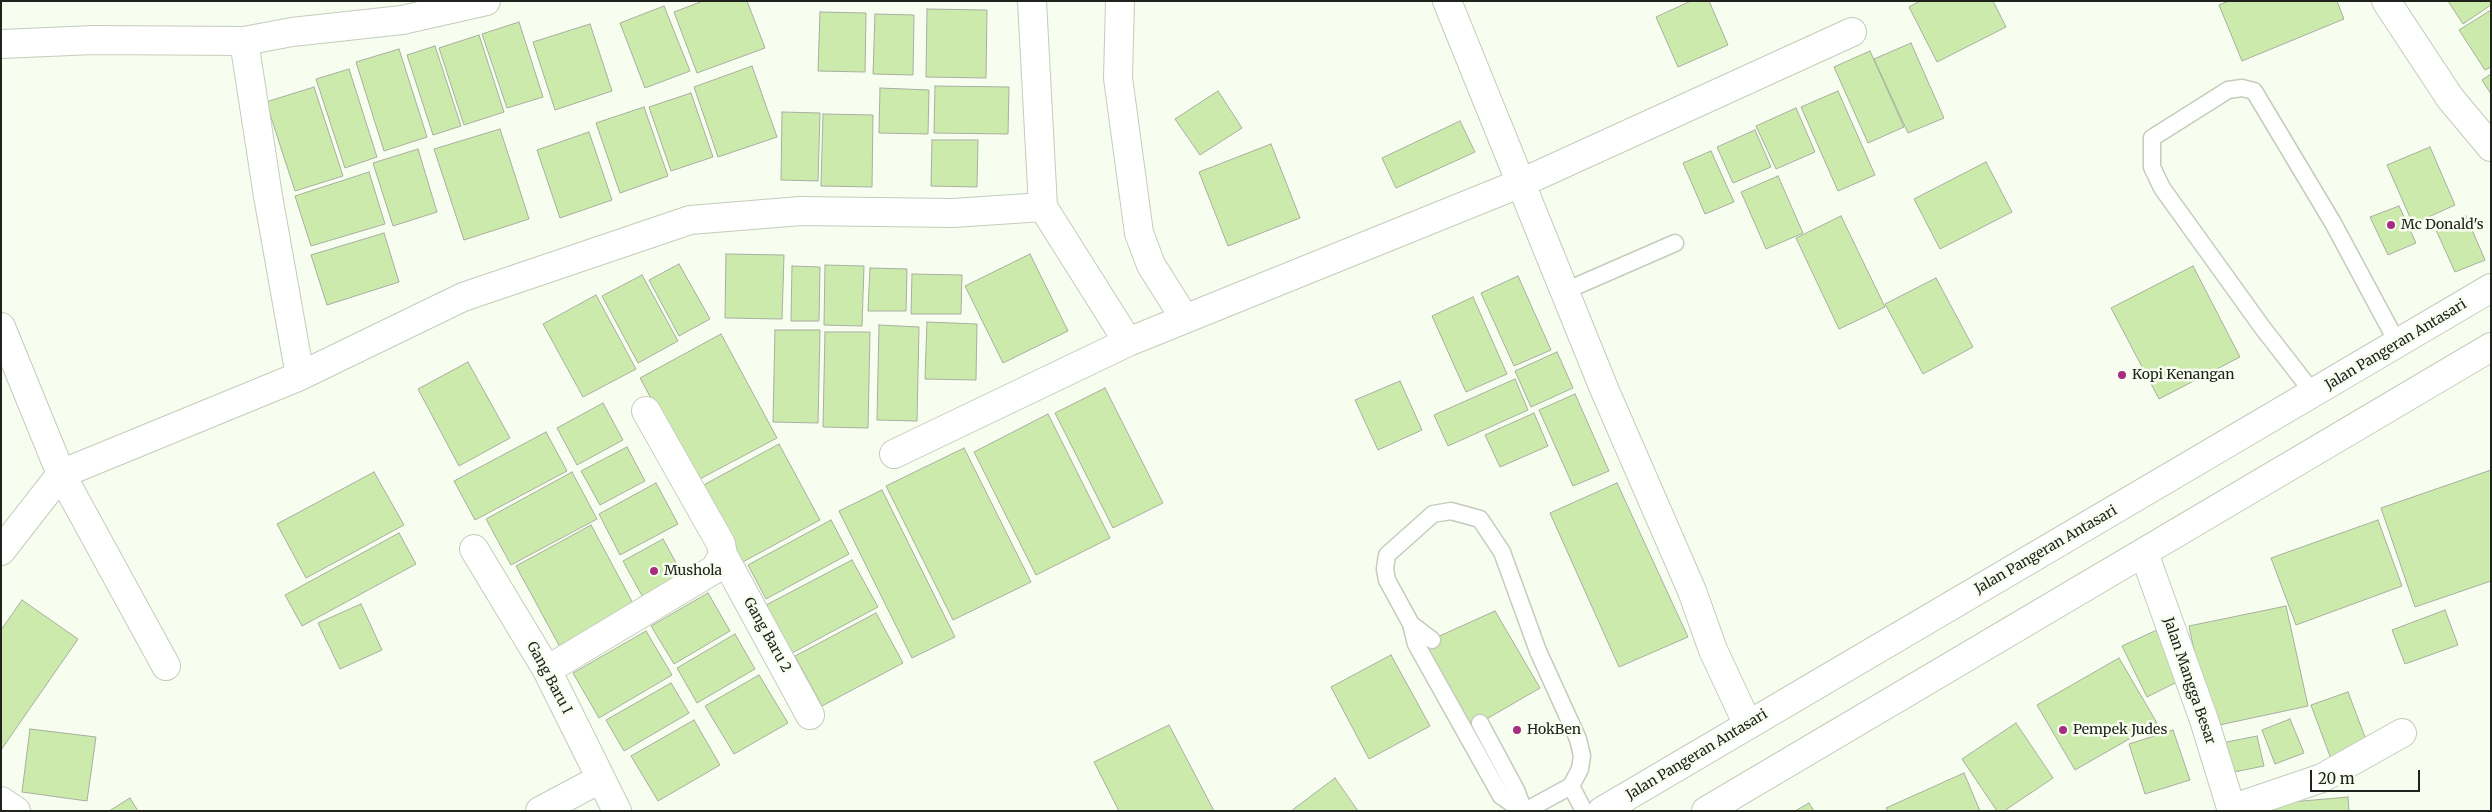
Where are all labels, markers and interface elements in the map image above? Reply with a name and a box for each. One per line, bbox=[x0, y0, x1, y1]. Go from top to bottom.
place label: Mc Donald's bbox=[2401, 217, 2484, 233]
marker: Mc Donald's bbox=[2385, 219, 2397, 231]
street label: Jalan Pangeran Antasari bbox=[2322, 296, 2470, 394]
place label: Kopi Kenangan bbox=[2132, 367, 2235, 383]
marker: Kopi Kenangan bbox=[2116, 369, 2128, 381]
street label: Jalan Pangeran Antasari bbox=[1972, 502, 2120, 598]
place label: Mushola bbox=[664, 563, 722, 579]
marker: Mushola bbox=[648, 565, 660, 577]
street label: Gang Baru 2 bbox=[740, 595, 794, 675]
street label: Jalan Mangga Besar bbox=[2159, 615, 2219, 747]
street label: Gang Baru I bbox=[523, 639, 575, 717]
street label: Jalan Pangeran Antasari bbox=[1623, 706, 1771, 804]
place label: HokBen bbox=[1527, 722, 1581, 738]
place label: Pempek Judes bbox=[2073, 722, 2167, 738]
marker: HokBen bbox=[1511, 724, 1523, 736]
marker: Pempek Judes bbox=[2057, 724, 2069, 736]
scale bar bbox=[2312, 760, 2422, 792]
text: 20 m bbox=[2318, 769, 2355, 788]

